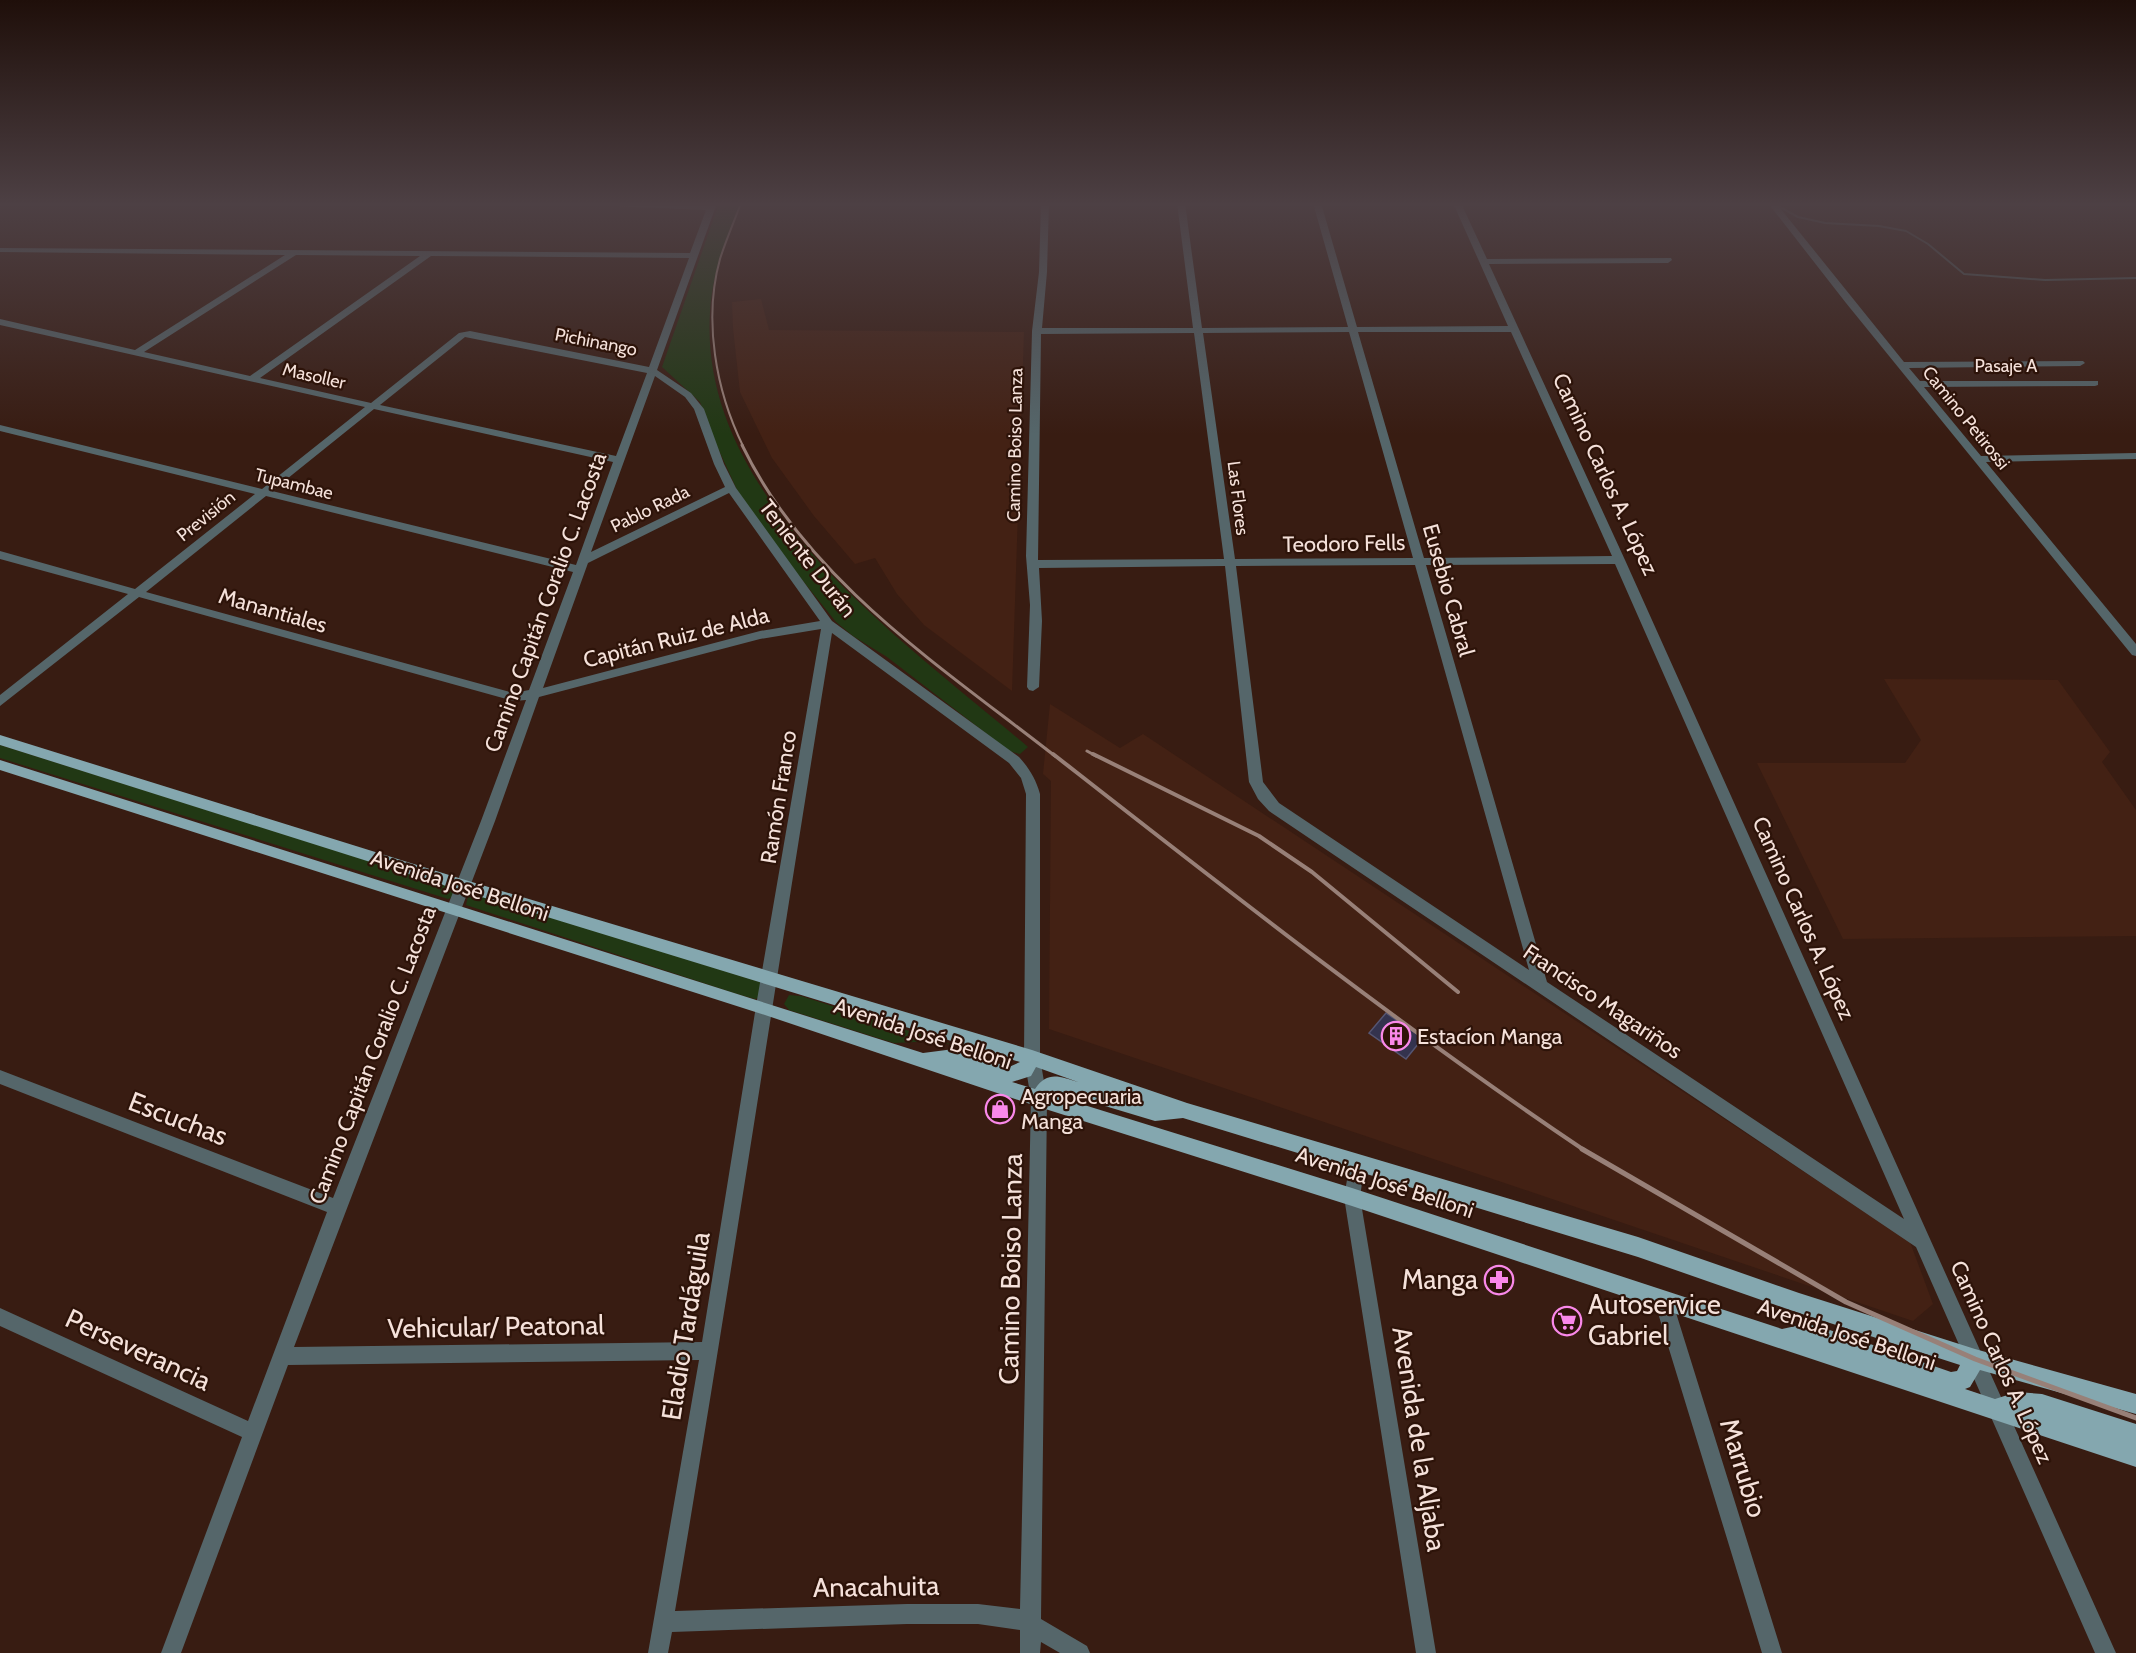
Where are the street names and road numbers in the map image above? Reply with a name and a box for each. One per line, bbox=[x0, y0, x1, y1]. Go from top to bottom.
street label: Pichinango bbox=[553, 323, 639, 361]
street label: Pasaje A bbox=[1975, 355, 2037, 377]
street label: Masoller bbox=[280, 358, 348, 394]
street label: Camino Petirossi bbox=[1918, 362, 2014, 474]
street label: Camino Boiso Lanza bbox=[1003, 367, 1027, 522]
street label: Camino Carlos A. López bbox=[1547, 369, 1664, 579]
street label: Camino Capitán Coralio C. Lacosta bbox=[479, 448, 613, 756]
street label: Las Flores bbox=[1223, 460, 1253, 536]
street label: Tupambae bbox=[253, 464, 335, 504]
street label: Pablo Rada bbox=[607, 480, 693, 537]
street label: Previsión bbox=[172, 486, 240, 546]
street label: Teniente Durán bbox=[753, 494, 862, 623]
street label: Eusebio Cabral bbox=[1417, 521, 1481, 660]
street label: Teodoro Fells bbox=[1282, 529, 1406, 558]
street label: Manantiales bbox=[216, 582, 330, 639]
street label: Capitán Ruiz de Alda bbox=[580, 601, 772, 674]
street label: Ramón Franco bbox=[755, 729, 802, 866]
street label: Camino Carlos A. López bbox=[1747, 812, 1861, 1024]
street label: Avenida José Belloni bbox=[367, 844, 552, 927]
street label: Camino Capitán Coralio C. Lacosta bbox=[303, 902, 442, 1208]
street label: Francisco Magariños bbox=[1518, 938, 1687, 1065]
street label: Avenida José Belloni bbox=[830, 992, 1015, 1075]
street label: Escuchas bbox=[124, 1085, 232, 1152]
street label: Avenida José Belloni bbox=[1292, 1141, 1477, 1224]
street label: Camino Boiso Lanza bbox=[992, 1153, 1029, 1385]
street label: Eladio Tardáguila bbox=[654, 1229, 717, 1423]
street label: Camino Carlos A. López bbox=[1945, 1256, 2059, 1468]
street label: Avenida José Belloni bbox=[1754, 1293, 1939, 1376]
street label: Perseverancia bbox=[60, 1302, 216, 1398]
street label: Vehicular/ Peatonal bbox=[387, 1308, 605, 1345]
street label: Avenida de la Aljaba bbox=[1385, 1324, 1454, 1554]
street label: Marrubio bbox=[1713, 1414, 1774, 1521]
street label: Anacahuita bbox=[812, 1569, 940, 1604]

